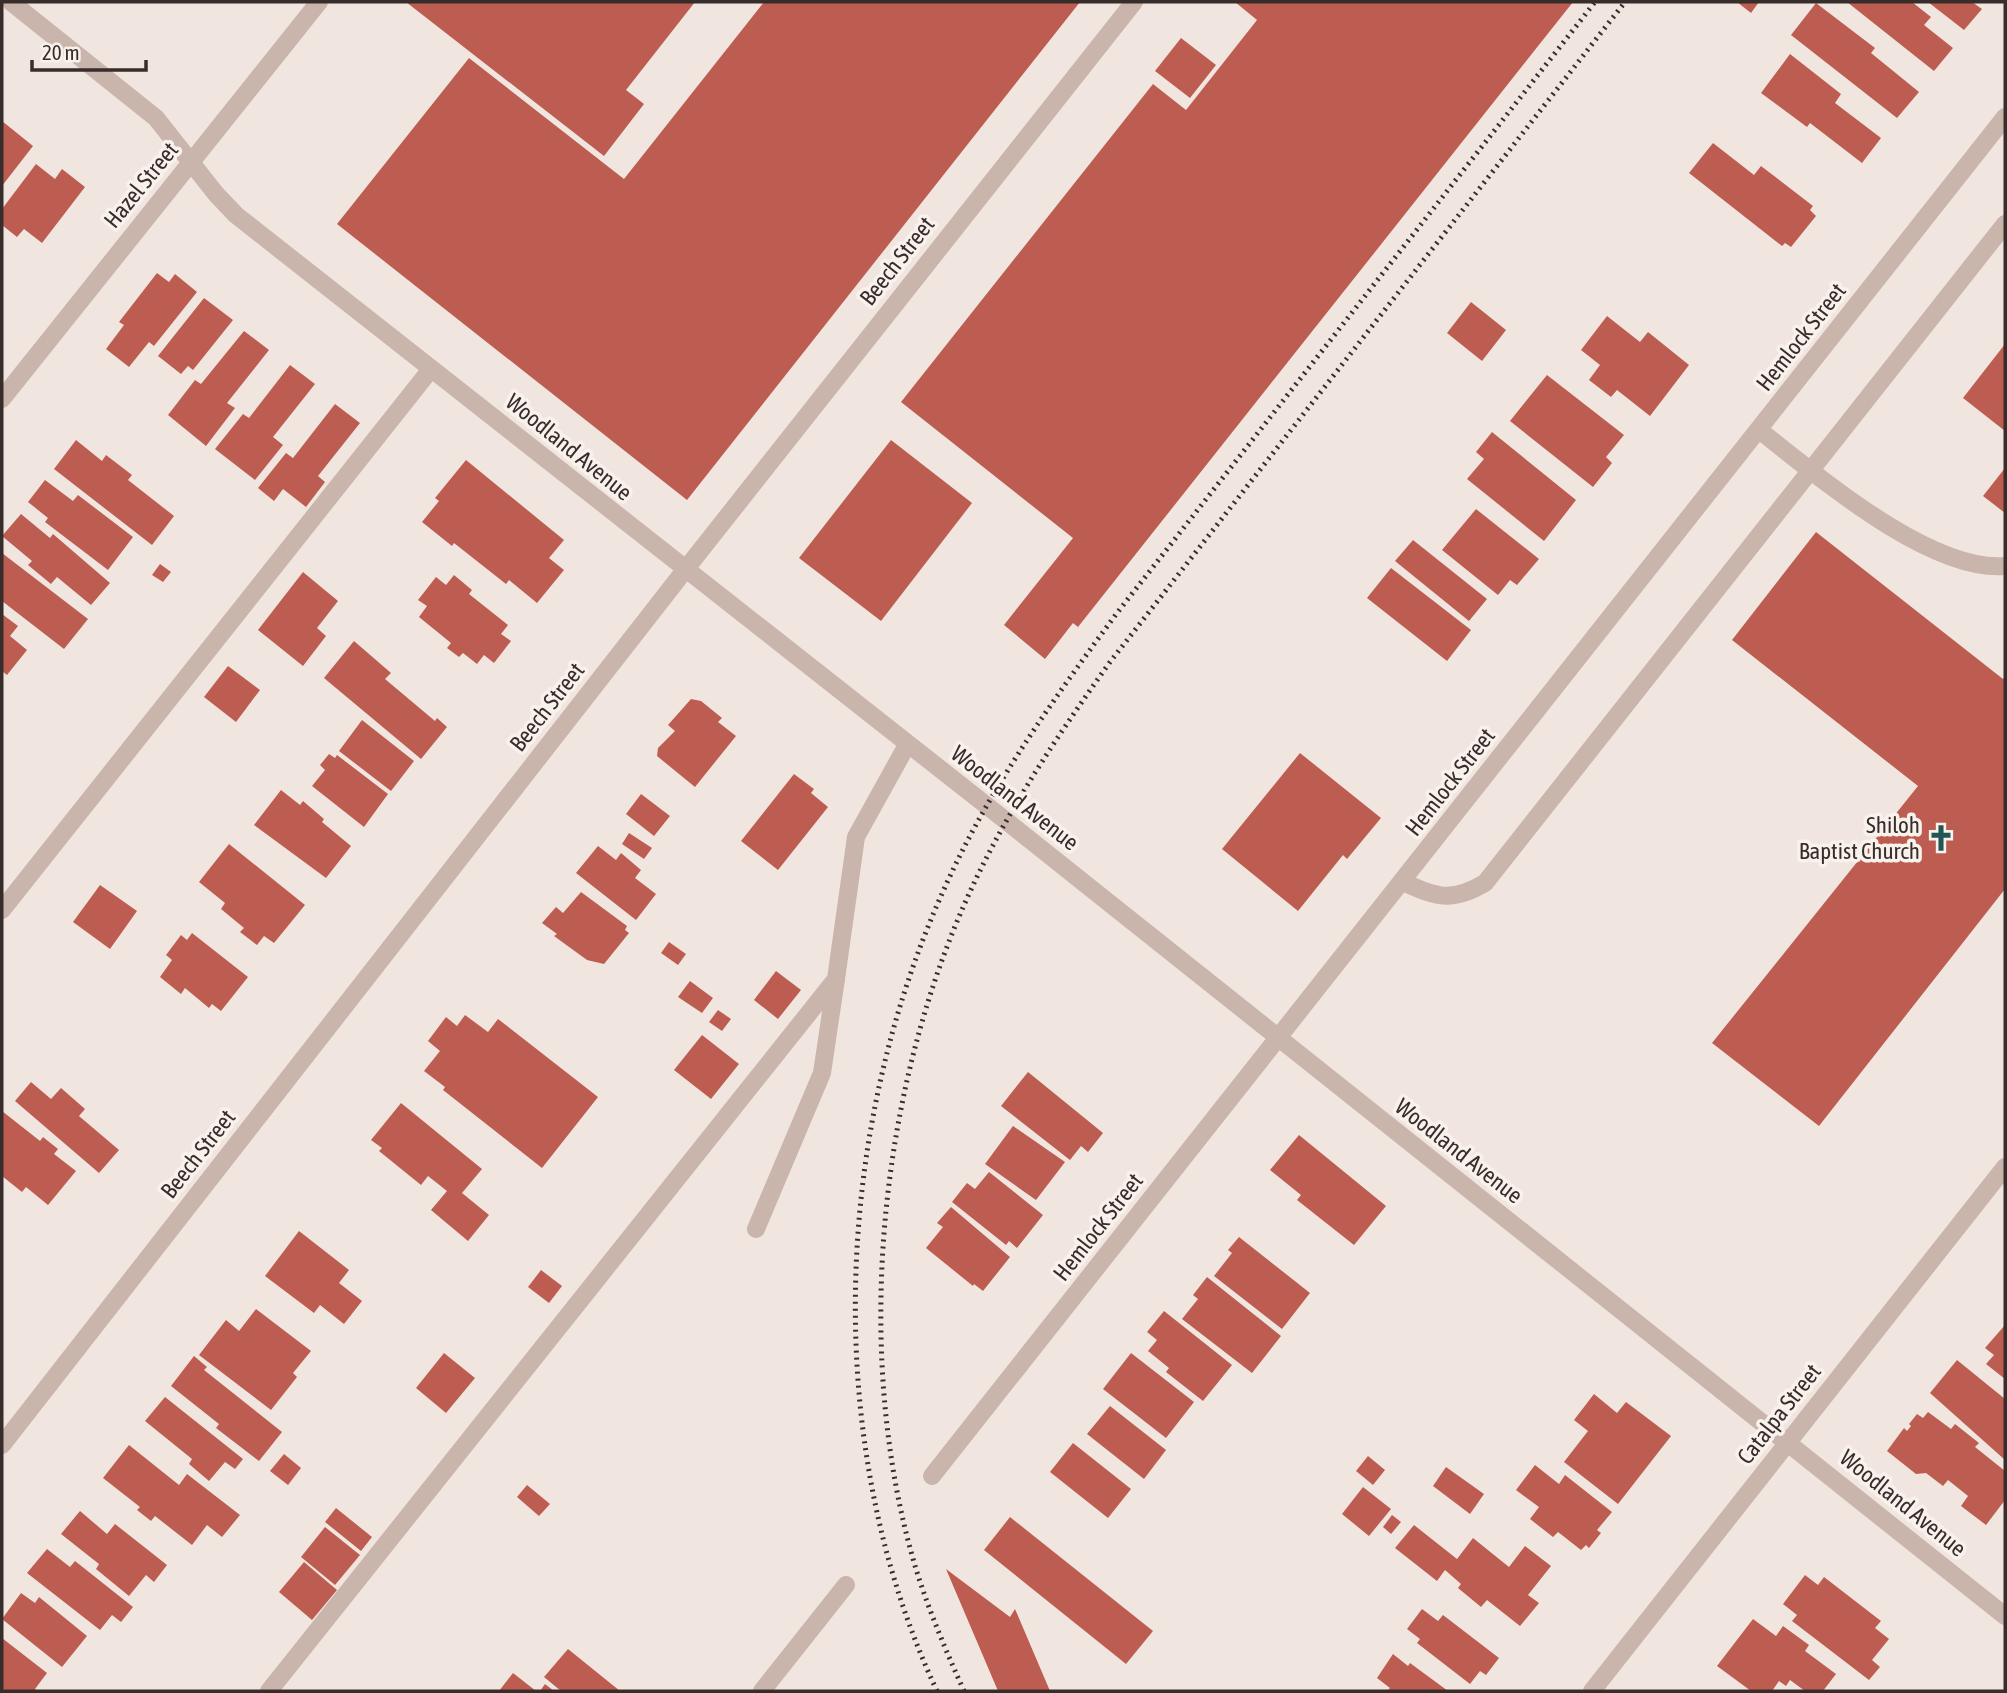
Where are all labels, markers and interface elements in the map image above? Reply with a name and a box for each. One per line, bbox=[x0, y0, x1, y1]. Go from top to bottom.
scale bar bbox=[32, 28, 145, 72]
text: 20 m bbox=[42, 40, 80, 64]
street label: Hazel Street bbox=[99, 137, 183, 233]
street label: Beech Street bbox=[854, 212, 940, 310]
street label: Hemlock Street bbox=[1751, 278, 1851, 396]
street label: Woodland Avenue bbox=[501, 388, 637, 506]
street label: Beech Street bbox=[504, 658, 590, 756]
street label: Hemlock Street bbox=[1400, 723, 1500, 841]
street label: Woodland Avenue bbox=[946, 740, 1084, 856]
place label: Shiloh Baptist Church bbox=[1799, 812, 1920, 864]
church icon: Shiloh Baptist Church bbox=[1926, 823, 1956, 853]
street label: Woodland Avenue bbox=[1390, 1093, 1528, 1209]
street label: Beech Street bbox=[155, 1105, 241, 1203]
street label: Hemlock Street bbox=[1048, 1168, 1148, 1286]
street label: Catalpa Street bbox=[1732, 1359, 1826, 1469]
street label: Woodland Avenue bbox=[1835, 1444, 1971, 1562]

